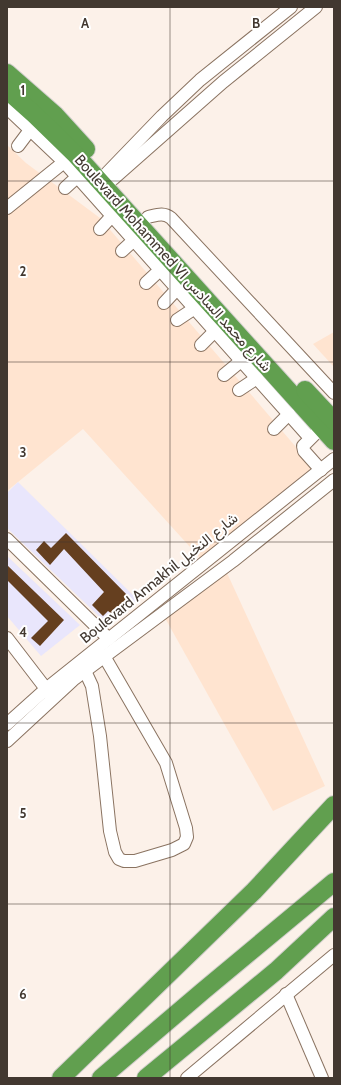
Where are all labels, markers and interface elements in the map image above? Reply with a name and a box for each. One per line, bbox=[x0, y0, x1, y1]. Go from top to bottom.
text: A bbox=[81, 15, 90, 31]
text: B bbox=[252, 15, 260, 31]
text: 1 bbox=[21, 82, 25, 98]
street label: Boulevard Mohammed VI شارع محمد السادس bbox=[69, 151, 275, 377]
text: 2 bbox=[20, 263, 27, 279]
text: 3 bbox=[19, 444, 27, 460]
street label: Boulevard Annakhil شارع النخيل bbox=[77, 509, 243, 649]
text: 4 bbox=[19, 624, 27, 640]
text: 5 bbox=[20, 805, 27, 821]
text: 6 bbox=[19, 986, 27, 1002]

